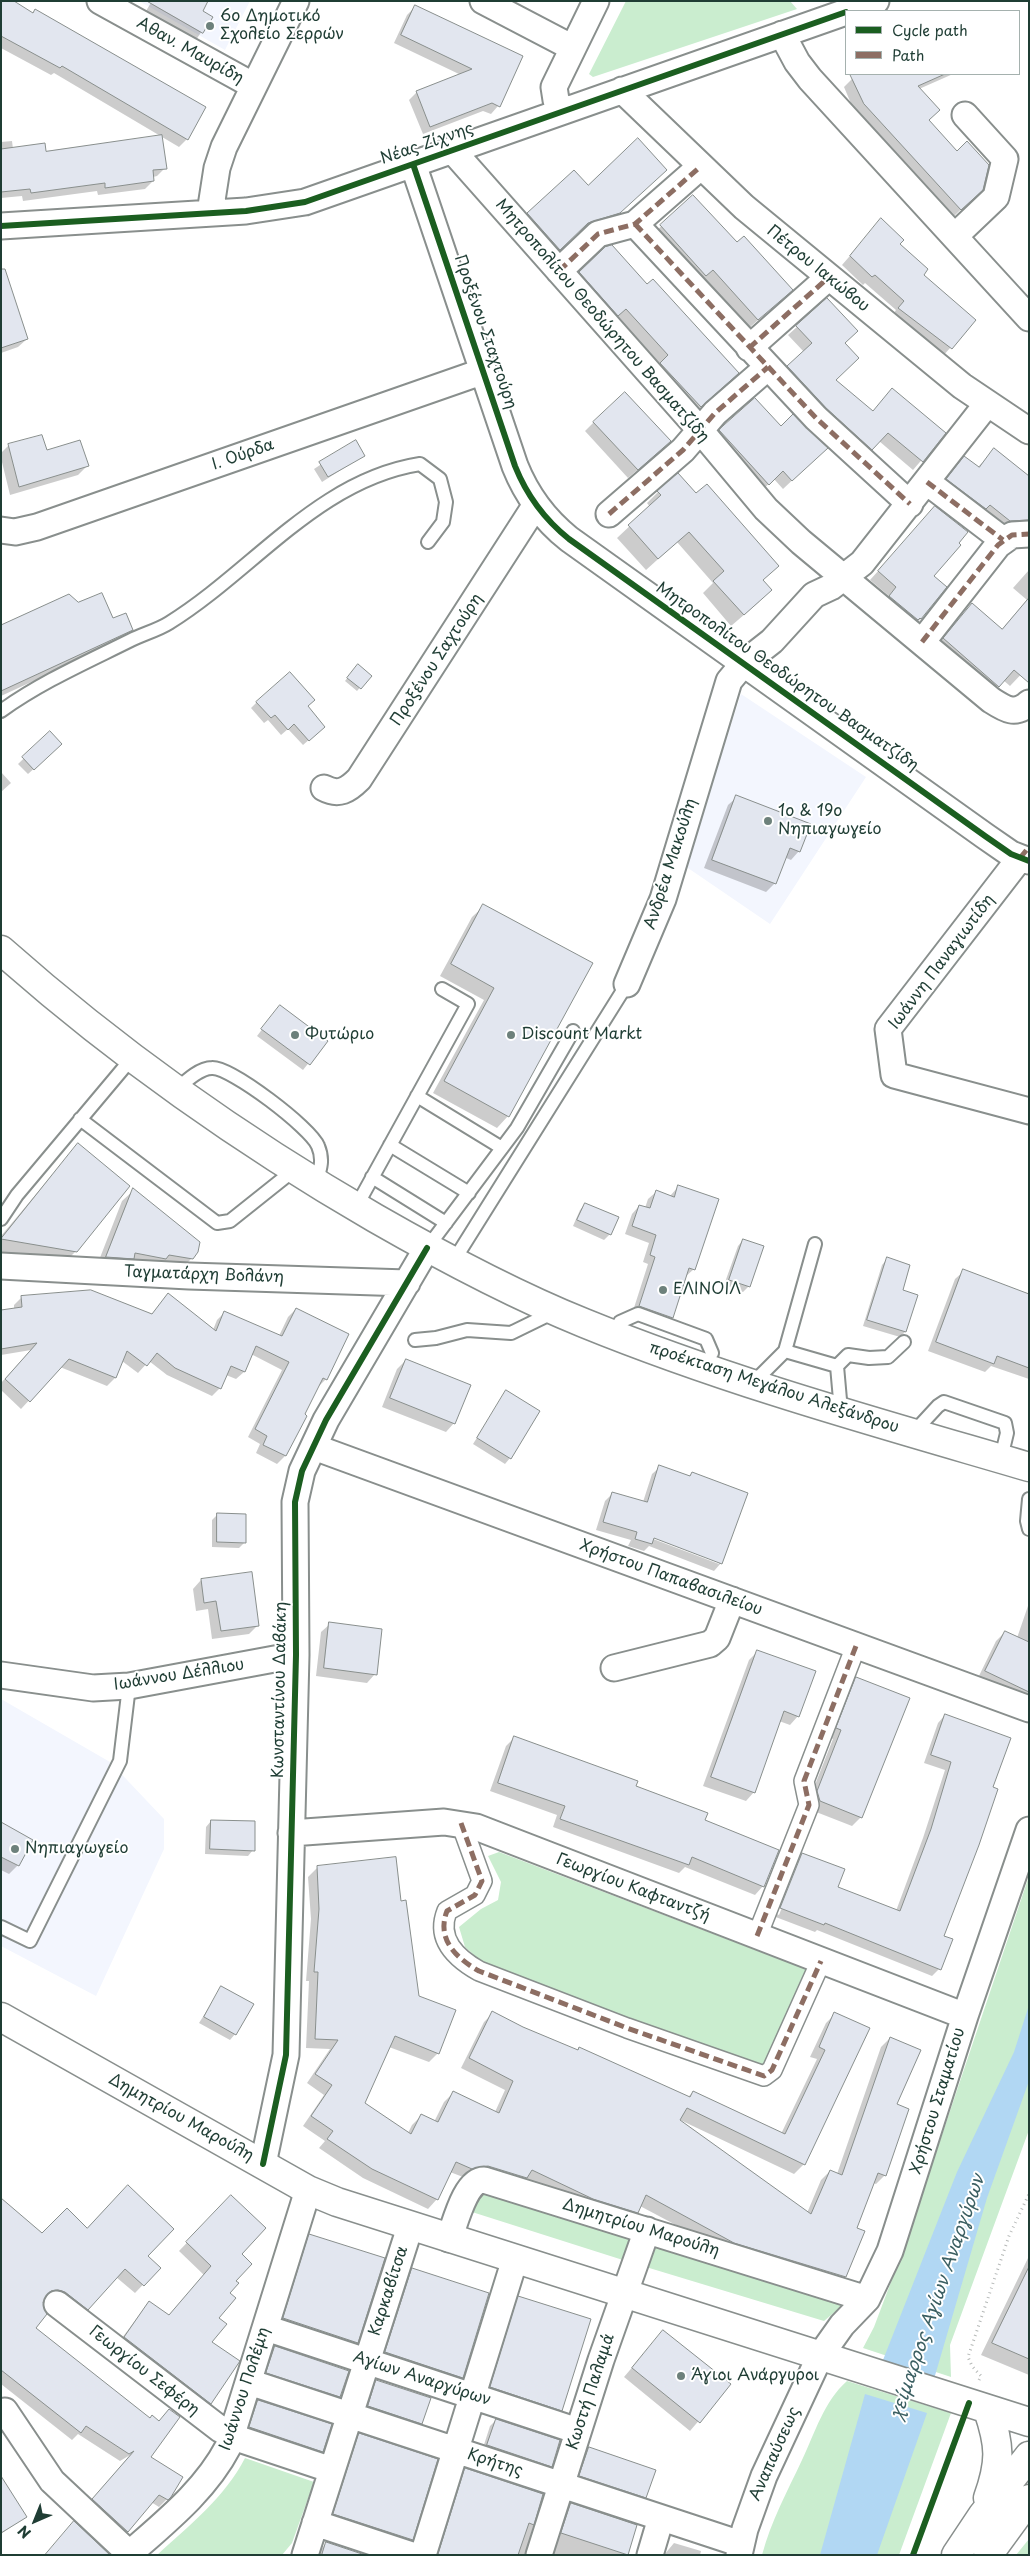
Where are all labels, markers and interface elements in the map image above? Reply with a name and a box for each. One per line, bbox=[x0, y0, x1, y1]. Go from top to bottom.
place label: 6ο Δημοτικό Σχολείο Σερρών bbox=[220, 7, 344, 45]
legend bbox=[845, 10, 1020, 75]
street label: Αθαν. Μαυρίδη bbox=[133, 14, 247, 88]
text: Cycle path bbox=[892, 18, 968, 41]
marker: 6ο Δημοτικό Σχολείο Σερρών bbox=[204, 20, 216, 32]
text: Path bbox=[892, 43, 924, 66]
street label: Νέας Ζίχνης bbox=[378, 119, 476, 169]
street label: Μητροπολίτου Θεοδώρητου Βασματζίδη bbox=[491, 195, 713, 447]
street label: Πέτρου Ιακώβου bbox=[763, 222, 873, 316]
street label: Προξένου Σταχτούρη bbox=[450, 252, 520, 412]
street label: Ι. Ούρδα bbox=[209, 435, 277, 475]
street label: Μητροπολίτου Θεοδώρητου Βασματζίδη bbox=[652, 578, 922, 776]
street label: Προξένου Σαχτούρη bbox=[387, 590, 487, 730]
street label: Ανδρέα Μακούλη bbox=[641, 796, 701, 932]
place label: 1ο & 19ο Νηπιαγωγείο bbox=[778, 802, 881, 840]
marker: 1ο & 19ο Νηπιαγωγείο bbox=[762, 815, 774, 827]
street label: Ιωάννη Παναγιωτίδη bbox=[885, 891, 999, 1033]
place label: Φυτώριο bbox=[305, 1025, 374, 1045]
place label: Discount Markt bbox=[521, 1025, 642, 1045]
marker: Φυτώριο bbox=[289, 1029, 301, 1041]
marker: Discount Markt bbox=[505, 1029, 517, 1041]
street label: Ταγματάρχη Βολάνη bbox=[124, 1263, 284, 1287]
place label: ΕΛΙΝΟΙΛ bbox=[673, 1280, 741, 1300]
marker: ΕΛΙΝΟΙΛ bbox=[657, 1284, 669, 1296]
street label: προέκταση Μεγάλου Αλεξάνδρου bbox=[647, 1338, 901, 1438]
street label: Χρήστου Παπαβασιλείου bbox=[577, 1536, 765, 1620]
street label: Κωνσταντίνου Δαβάκη bbox=[269, 1602, 291, 1778]
street label: Ιωάννου Δέλλιου bbox=[112, 1655, 246, 1695]
place label: Νηπιαγωγείο bbox=[25, 1839, 128, 1859]
marker: Νηπιαγωγείο bbox=[9, 1843, 21, 1855]
street label: Γεωργίου Καφταντζή bbox=[553, 1850, 713, 1926]
street label: Χρήστου Σταματίου bbox=[907, 2025, 969, 2177]
street label: Δημητρίου Μαρούλη bbox=[105, 2070, 257, 2166]
water label: χείμαρρος Αγίων Αναργύρων bbox=[886, 2172, 990, 2422]
street label: Δημητρίου Μαρούλη bbox=[560, 2195, 722, 2261]
street label: Καρκαβίτσα bbox=[365, 2244, 413, 2338]
street label: Γεωργίου Σεφέρη bbox=[85, 2322, 203, 2420]
street label: Ιωάννου Πολέμη bbox=[216, 2325, 274, 2453]
street label: Κωστή Παλαμά bbox=[563, 2331, 619, 2453]
street label: Αγίων Αναργύρων bbox=[351, 2348, 493, 2410]
place label: Άγιοι Ανάργυροι bbox=[691, 2366, 819, 2386]
marker: Άγιοι Ανάργυροι bbox=[675, 2370, 687, 2382]
street label: Αναπαύσεως bbox=[746, 2404, 804, 2504]
street label: Κρήτης bbox=[465, 2445, 525, 2481]
north arrow bbox=[10, 2496, 60, 2546]
text: N bbox=[13, 2521, 36, 2544]

